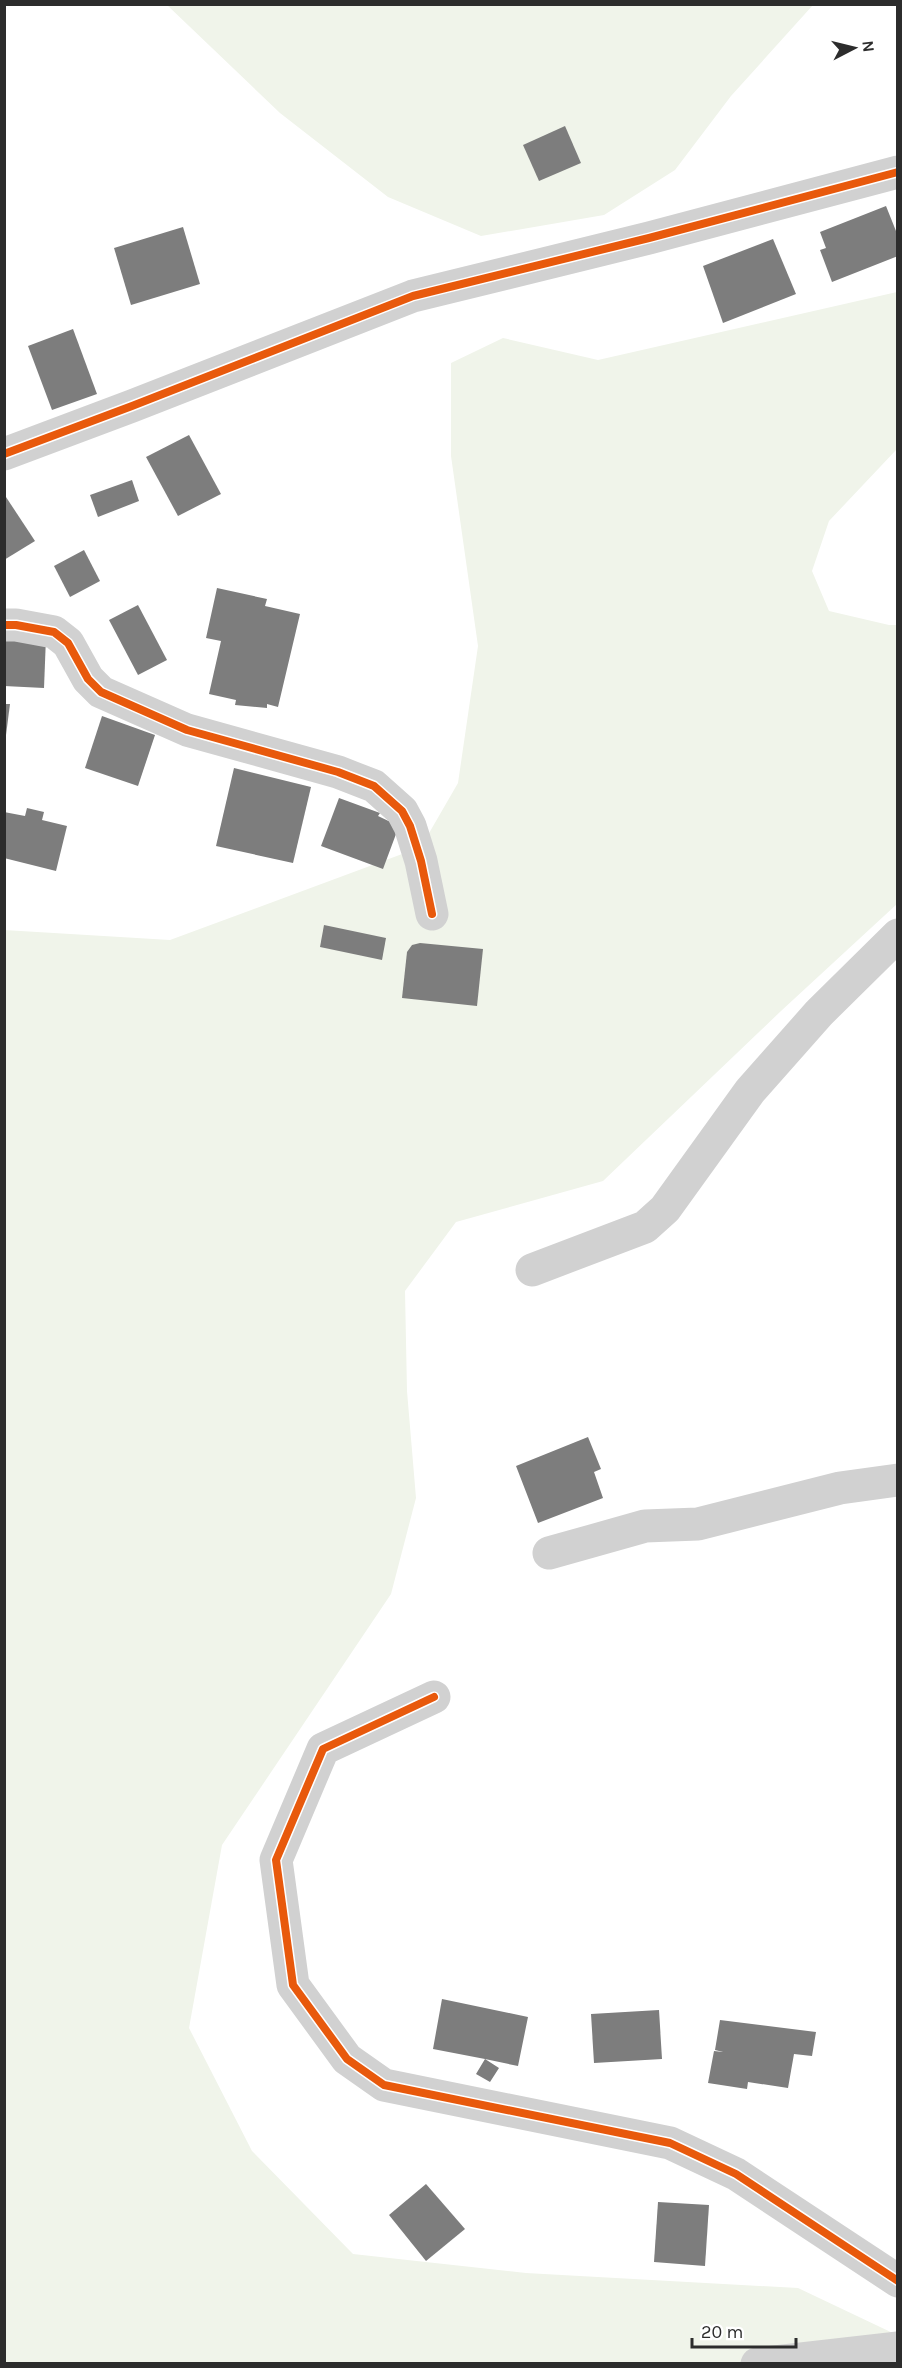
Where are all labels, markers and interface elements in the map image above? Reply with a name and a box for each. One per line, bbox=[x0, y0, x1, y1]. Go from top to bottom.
north arrow bbox=[824, 18, 884, 78]
text: N bbox=[858, 39, 879, 53]
scale bar bbox=[692, 2311, 796, 2349]
text: 20 m bbox=[701, 2321, 743, 2343]

